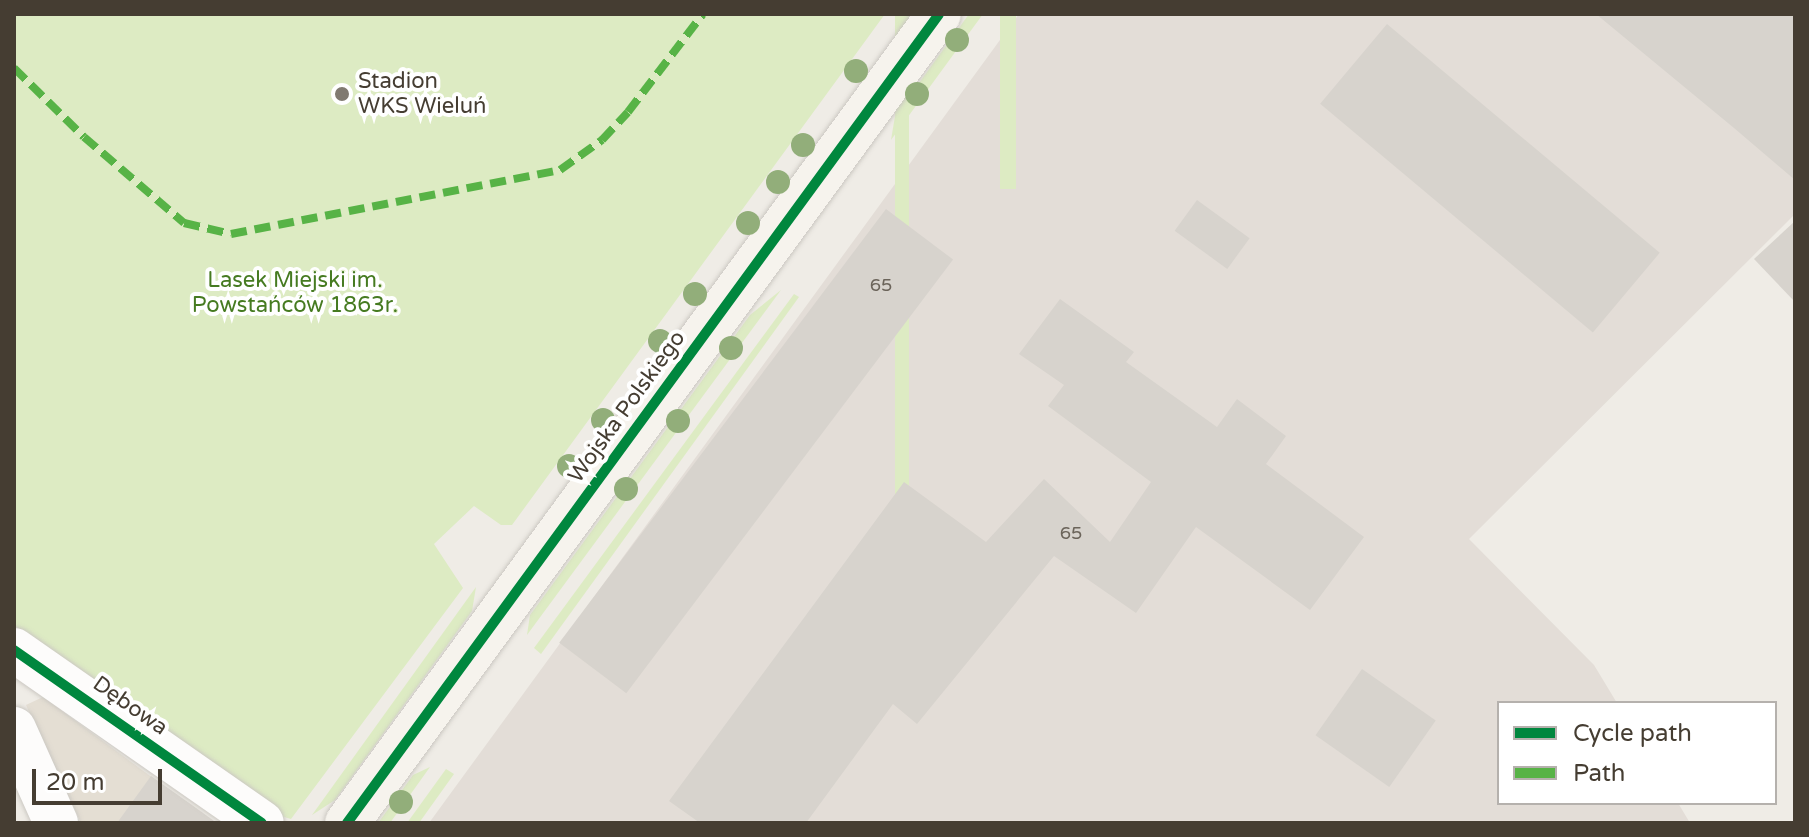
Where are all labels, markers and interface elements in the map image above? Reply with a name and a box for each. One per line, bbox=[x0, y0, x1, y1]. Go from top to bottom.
place label: Stadion WKS Wieluń bbox=[358, 68, 486, 120]
marker: Stadion WKS Wieluń bbox=[333, 85, 351, 103]
park label: Lasek Miejski im. Powstańców 1863r. bbox=[192, 267, 398, 318]
house number: 65 bbox=[870, 274, 892, 296]
street label: Wojska Polskiego bbox=[563, 326, 691, 488]
house number: 65 bbox=[1060, 522, 1082, 544]
street label: Dębowa bbox=[87, 671, 173, 741]
legend bbox=[1497, 701, 1777, 805]
text: Cycle path bbox=[1573, 719, 1692, 748]
scale bar bbox=[36, 753, 166, 803]
text: Path bbox=[1573, 759, 1626, 788]
text: 20 m bbox=[46, 768, 104, 797]

